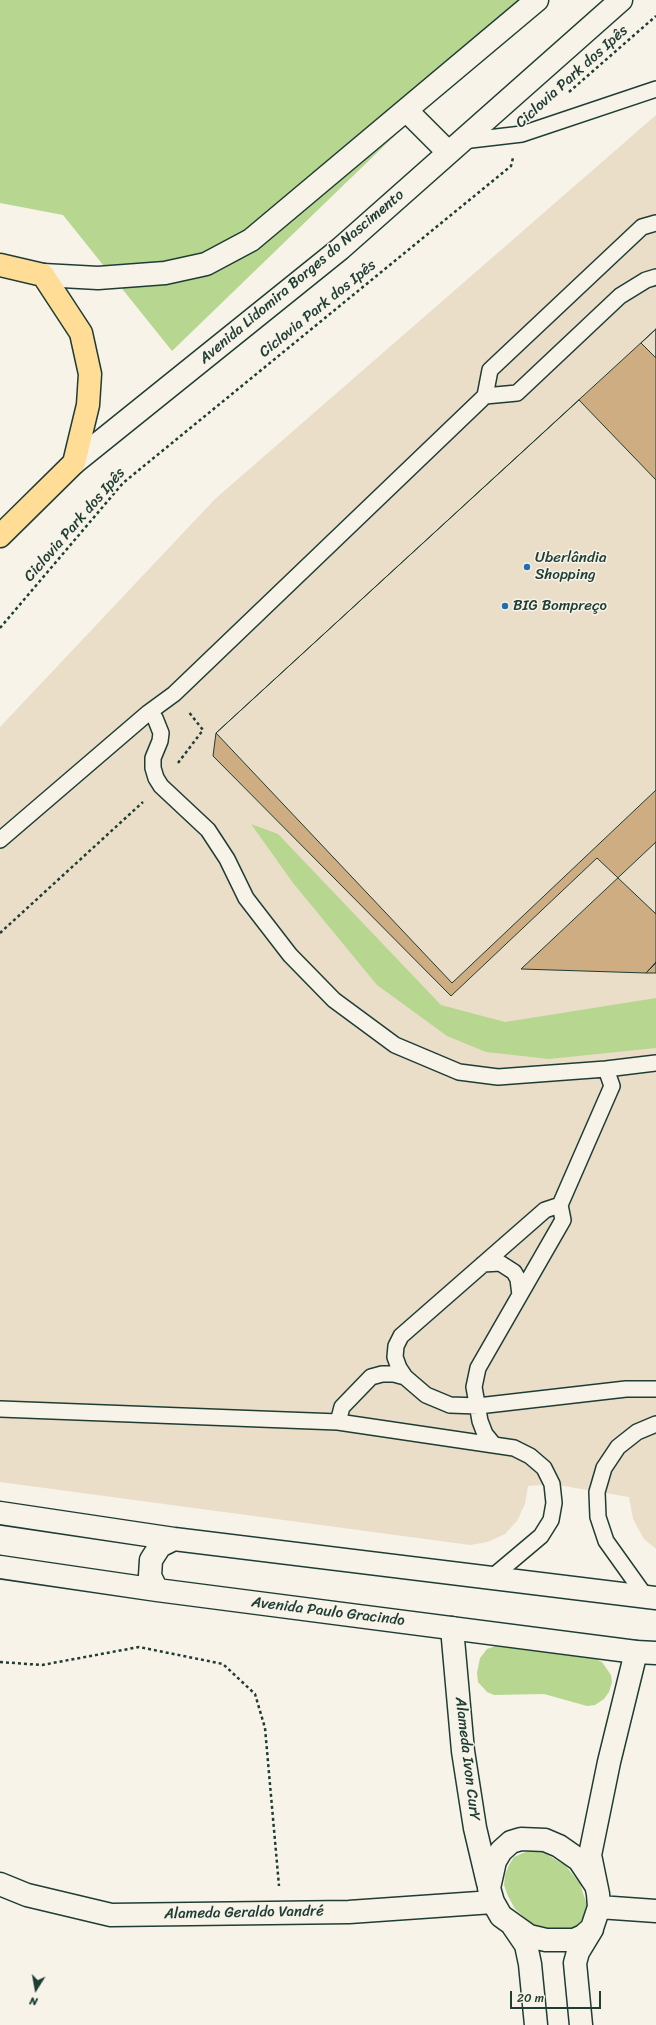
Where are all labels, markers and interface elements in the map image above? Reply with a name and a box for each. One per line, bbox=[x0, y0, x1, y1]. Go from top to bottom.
street label: Ciclovia Park dos Ipês bbox=[512, 22, 632, 132]
street label: Avenida Lidomira Borges do Nascimento bbox=[196, 186, 408, 368]
street label: Ciclovia Park dos Ipês bbox=[256, 256, 380, 362]
street label: Ciclovia Park dos Ipês bbox=[21, 464, 129, 586]
place label: Uberlândia Shopping bbox=[535, 549, 606, 584]
marker: Uberlândia Shopping bbox=[522, 562, 532, 572]
place label: BIG Bompreço bbox=[513, 597, 607, 615]
marker: BIG Bompreço bbox=[500, 601, 510, 611]
street label: Avenida Paulo Gracindo bbox=[250, 1594, 406, 1630]
street label: Alameda Ivon CurY bbox=[450, 1696, 484, 1822]
street label: Alameda Geraldo Vandré bbox=[164, 1903, 324, 1923]
north arrow bbox=[16, 1969, 56, 2009]
scale bar bbox=[512, 1983, 603, 2009]
text: 20 m bbox=[517, 1987, 544, 2009]
text: N bbox=[28, 1991, 39, 2011]

